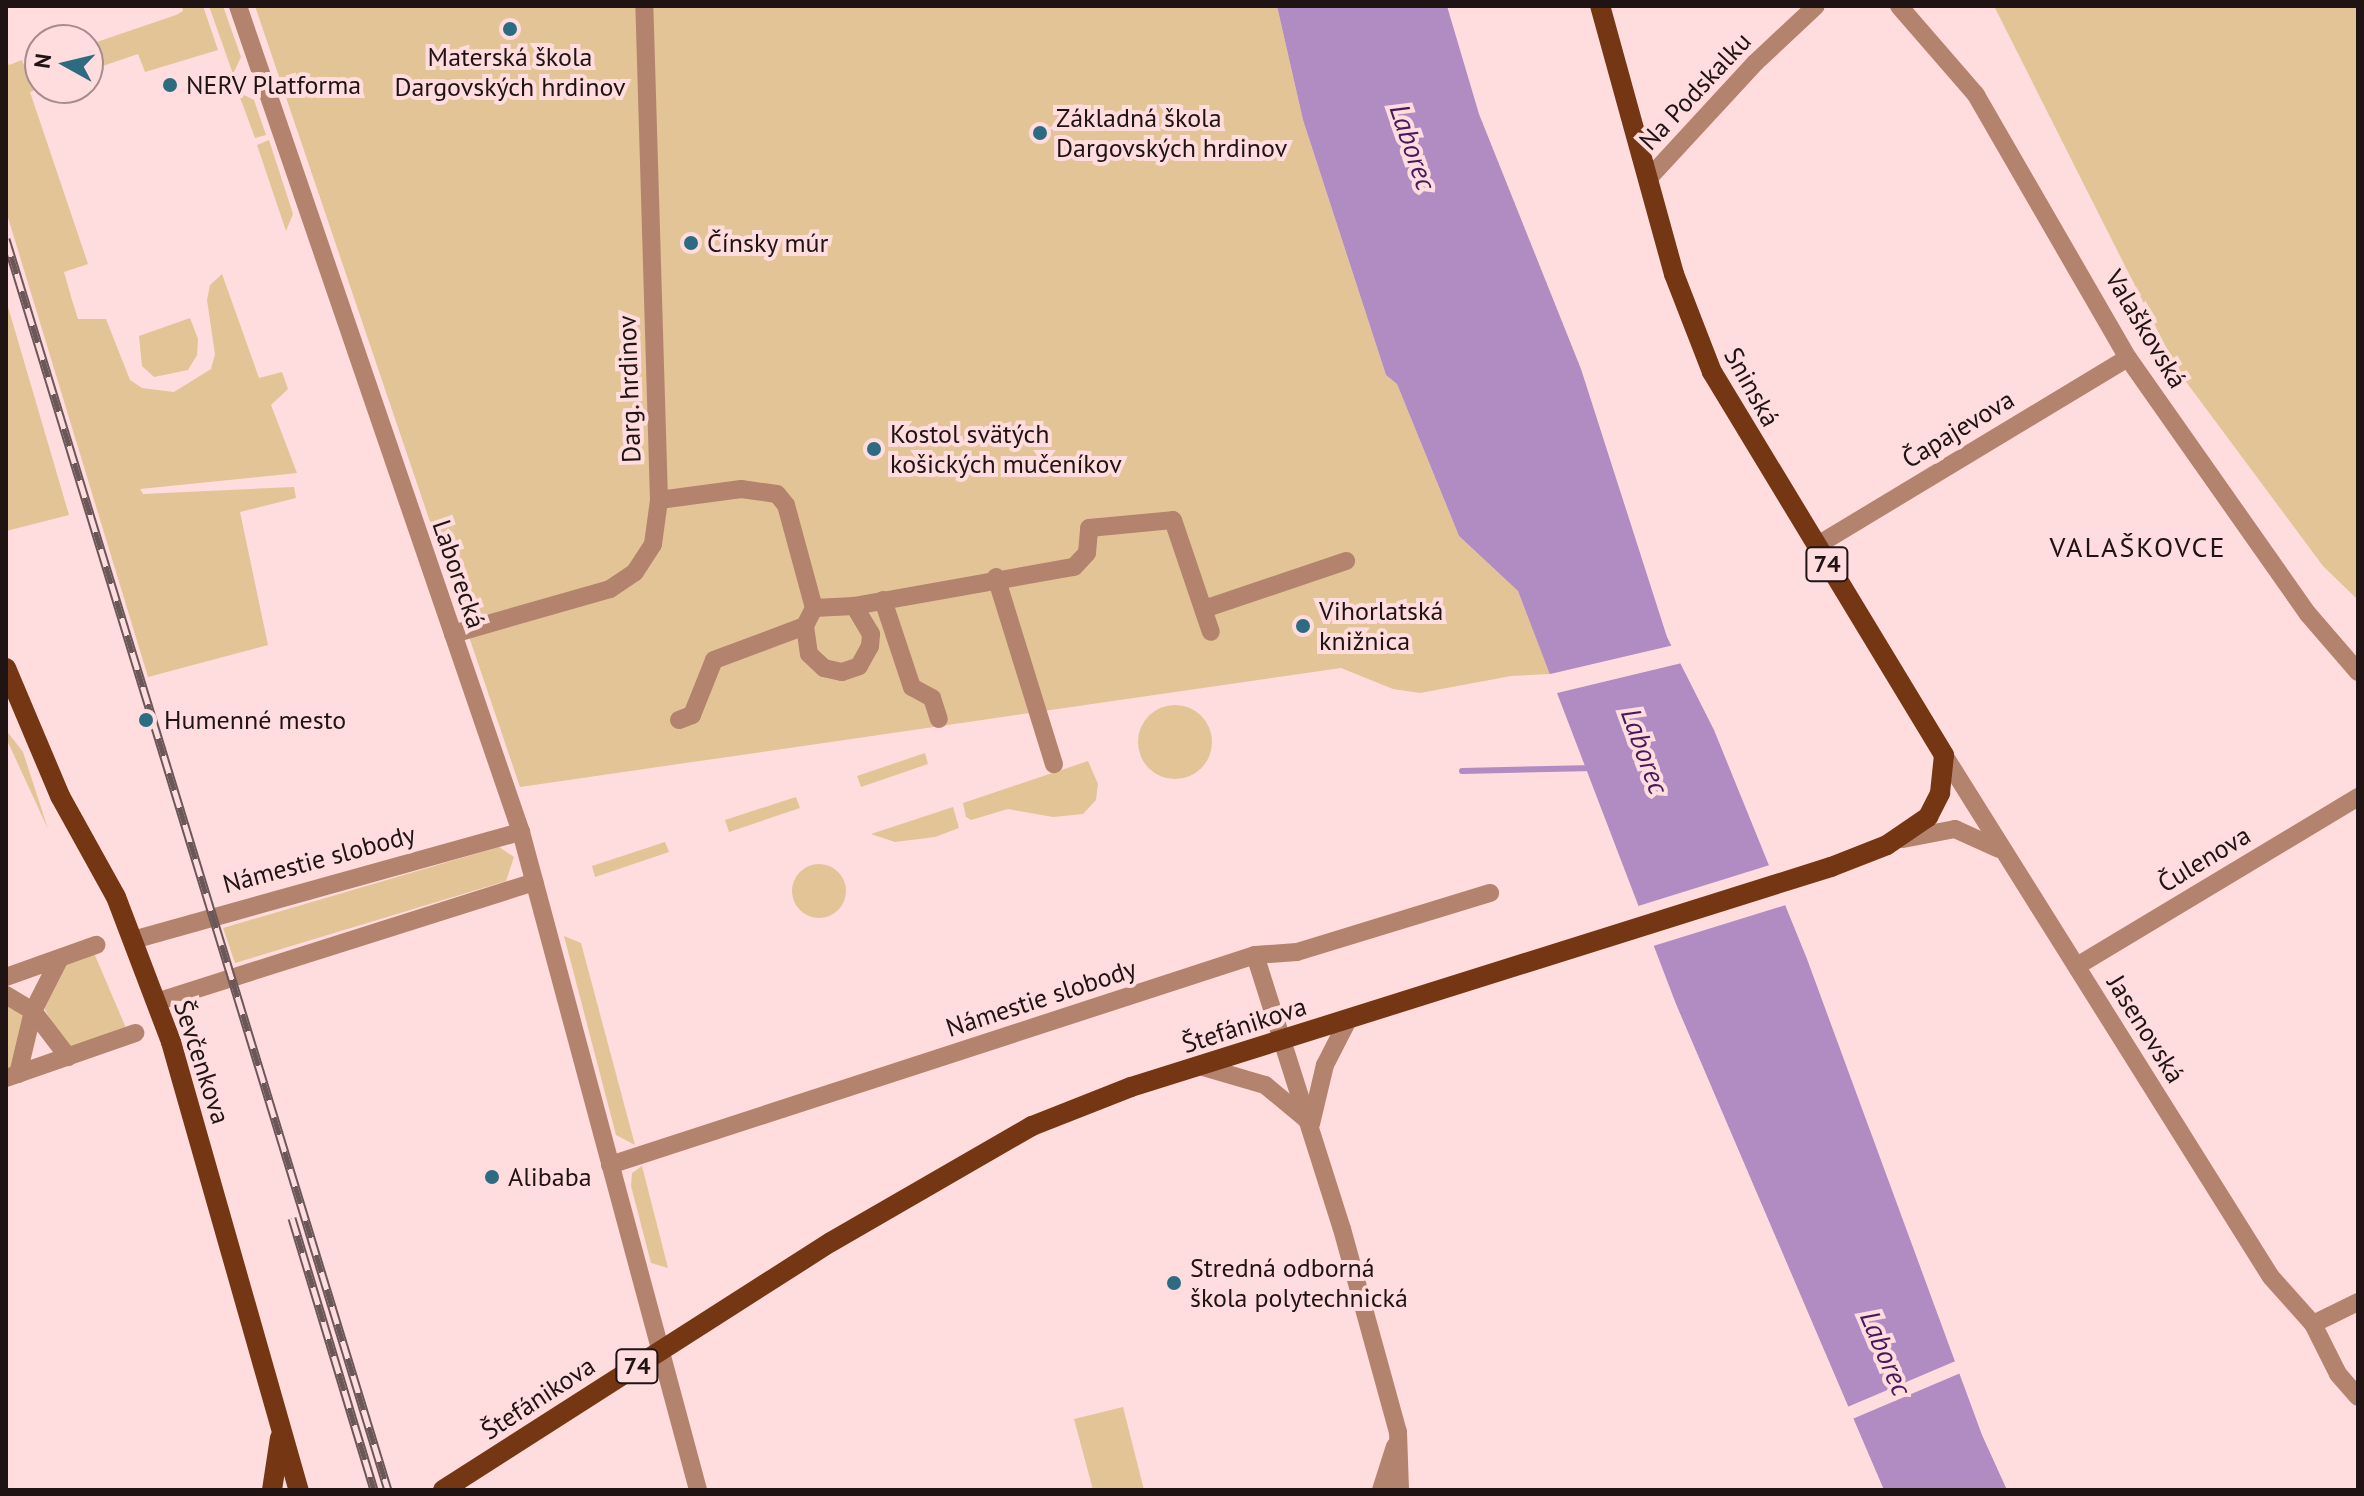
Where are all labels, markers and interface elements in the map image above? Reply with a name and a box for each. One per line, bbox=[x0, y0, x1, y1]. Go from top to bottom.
marker: Materská škola Dargovských hrdinov bbox=[501, 20, 519, 38]
north arrow bbox=[24, 24, 104, 104]
street label: Na Podskalku bbox=[1633, 26, 1757, 156]
place label: Materská škola Dargovských hrdinov bbox=[394, 41, 626, 102]
text: N bbox=[27, 52, 57, 70]
place label: NERV Platforma bbox=[186, 69, 362, 101]
marker: NERV Platforma bbox=[161, 76, 179, 94]
water label: Laborec bbox=[1383, 100, 1443, 194]
place label: Základná škola Dargovských hrdinov bbox=[1056, 102, 1287, 164]
marker: Základná škola Dargovských hrdinov bbox=[1031, 124, 1049, 142]
place label: Čínsky múr bbox=[707, 227, 829, 259]
marker: Čínsky múr bbox=[682, 234, 700, 252]
street label: Valaškovská bbox=[2099, 264, 2193, 394]
street label: Darg. hrdinov bbox=[611, 314, 647, 464]
street label: Sninská bbox=[1718, 342, 1786, 432]
street label: Čapajevova bbox=[1896, 383, 2020, 475]
place label: Kostol svätých košických mučeníkov bbox=[890, 418, 1122, 480]
marker: Kostol svätých košických mučeníkov bbox=[865, 440, 883, 458]
street label: Laborecká bbox=[426, 516, 492, 632]
district label: VALAŠKOVCE bbox=[2049, 530, 2227, 564]
road number: 74 bbox=[1805, 544, 1849, 584]
place label: Vihorlatská knižnica bbox=[1319, 595, 1443, 656]
marker: Vihorlatská knižnica bbox=[1294, 617, 1312, 635]
water label: Laborec bbox=[1614, 703, 1676, 799]
place label: Humenné mesto bbox=[164, 704, 346, 736]
marker: Humenné mesto bbox=[135, 709, 157, 731]
street label: Námestie slobody bbox=[219, 818, 419, 900]
street label: Čulenova bbox=[2152, 819, 2256, 899]
street label: Námestie slobody bbox=[942, 953, 1140, 1043]
street label: Jasenovská bbox=[2101, 969, 2191, 1089]
street label: Štefánikova bbox=[1178, 990, 1310, 1060]
street label: Ševčenkova bbox=[167, 996, 237, 1128]
place label: Alibaba bbox=[508, 1161, 592, 1193]
marker: Alibaba bbox=[483, 1168, 501, 1186]
place label: Stredná odborná škola polytechnická bbox=[1190, 1252, 1408, 1314]
marker: Stredná odborná škola polytechnická bbox=[1165, 1274, 1183, 1292]
water label: Laborec bbox=[1853, 1306, 1919, 1400]
road number: 74 bbox=[615, 1346, 659, 1386]
street label: Štefánikova bbox=[475, 1350, 601, 1446]

